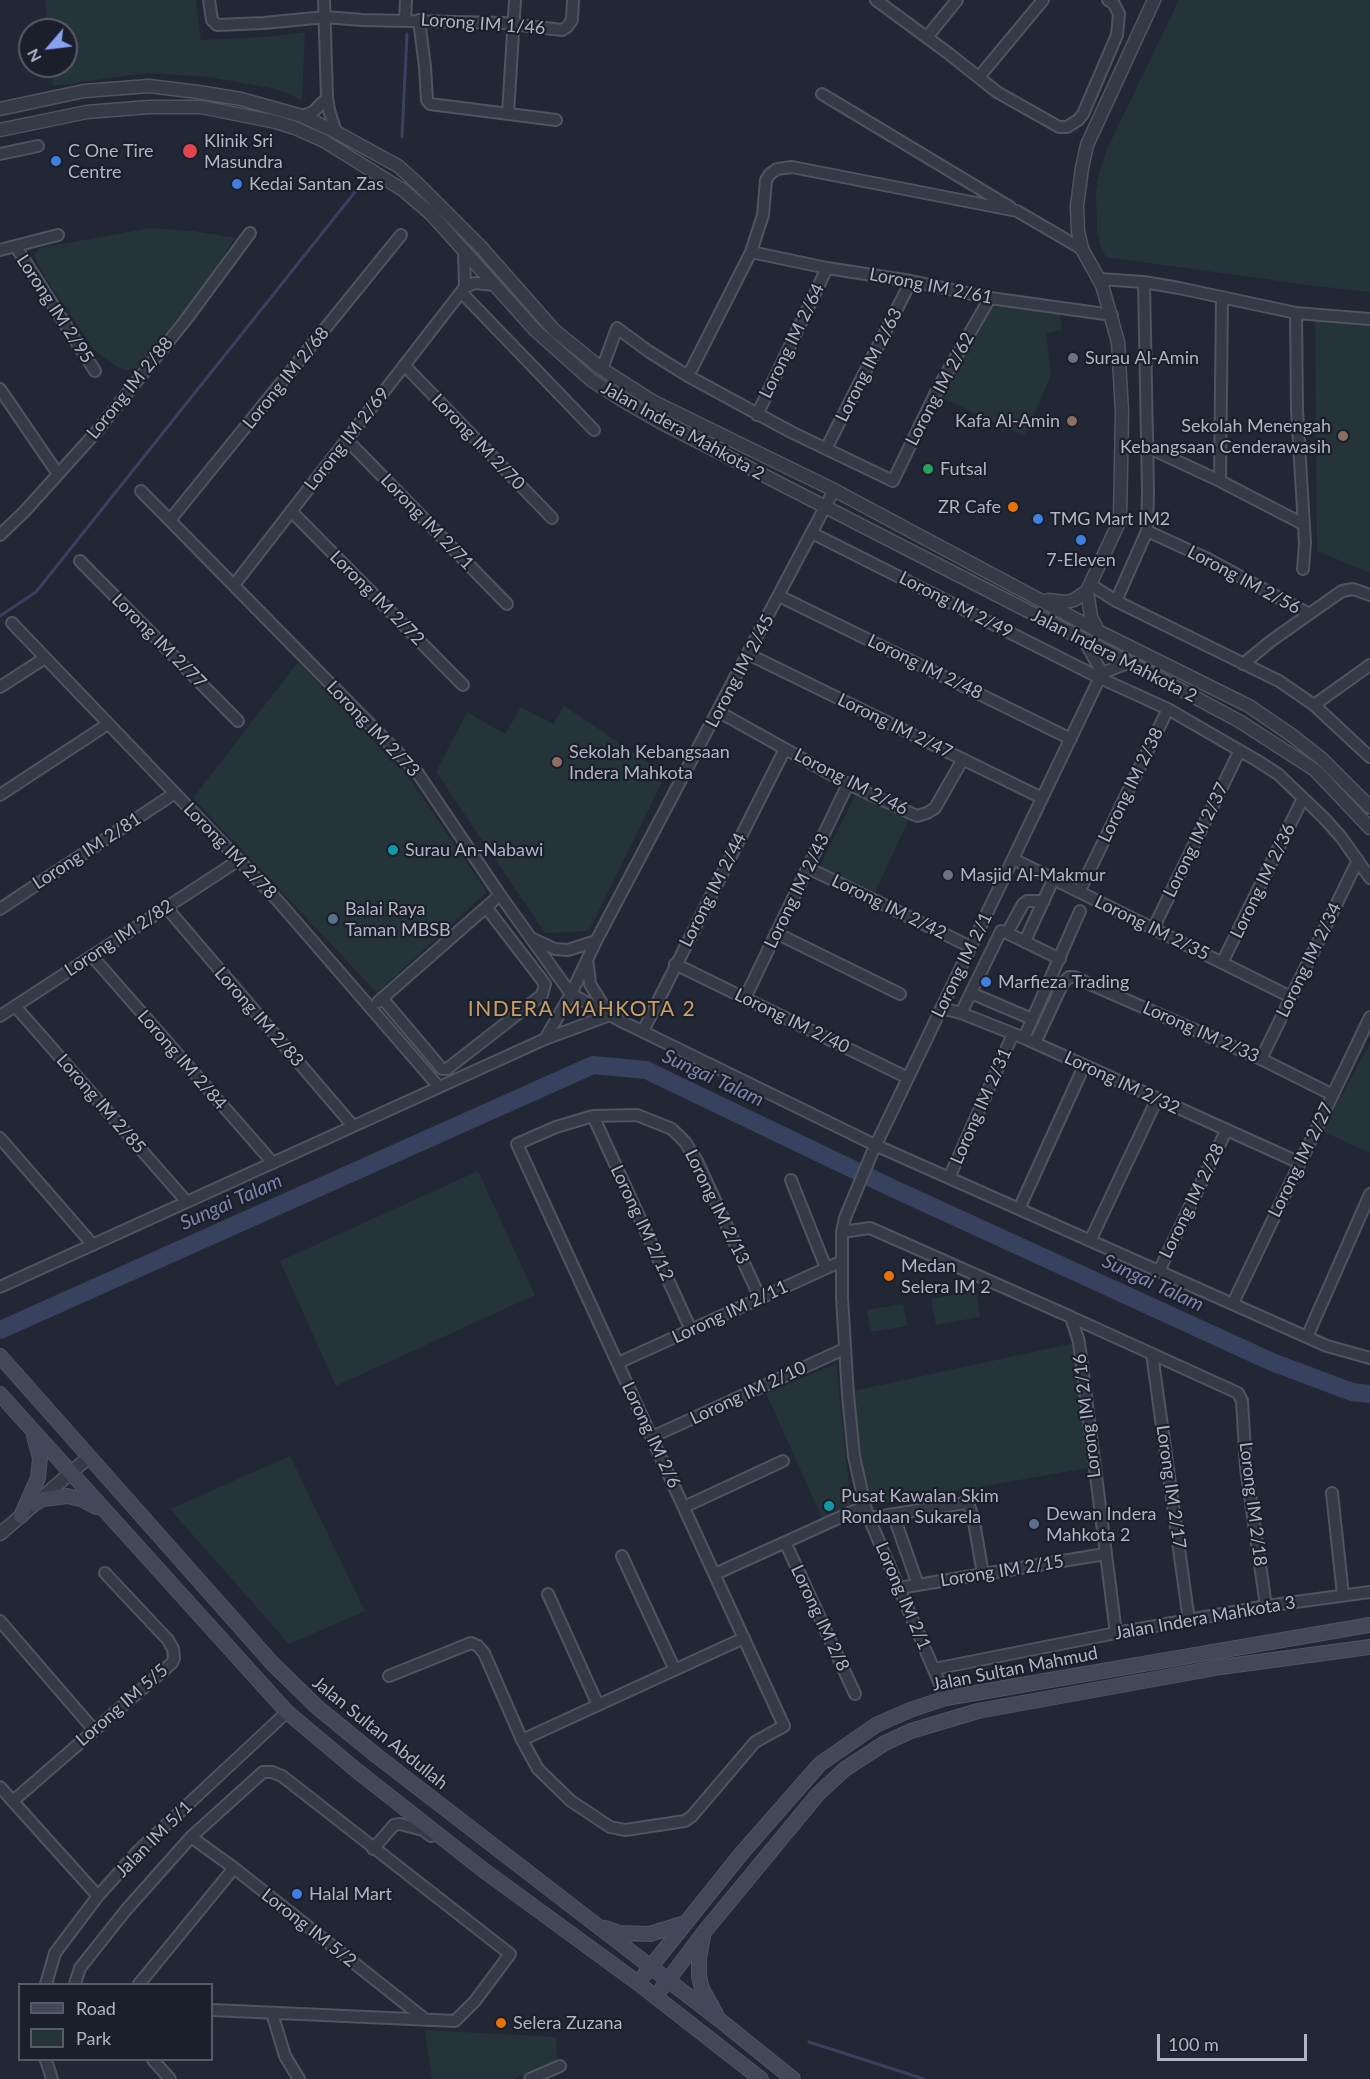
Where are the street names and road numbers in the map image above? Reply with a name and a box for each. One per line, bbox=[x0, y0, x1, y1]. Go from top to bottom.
street label: Lorong IM 1/46 bbox=[420, 9, 546, 39]
street label: Lorong IM 2/95 bbox=[12, 251, 98, 367]
street label: Lorong IM 2/61 bbox=[868, 263, 994, 309]
street label: Lorong IM 2/64 bbox=[755, 280, 829, 402]
street label: Lorong IM 2/63 bbox=[831, 304, 907, 426]
street label: Lorong IM 2/68 bbox=[238, 323, 334, 433]
street label: Lorong IM 2/62 bbox=[901, 329, 979, 449]
street label: Lorong IM 2/88 bbox=[82, 333, 178, 443]
street label: Jalan Indera Mahkota 2 bbox=[598, 377, 768, 485]
street label: Lorong IM 2/69 bbox=[300, 383, 394, 495]
street label: Lorong IM 2/70 bbox=[427, 390, 529, 494]
street label: Lorong IM 2/71 bbox=[376, 470, 478, 574]
street label: Lorong IM 2/56 bbox=[1184, 541, 1304, 619]
street label: Lorong IM 2/72 bbox=[325, 546, 429, 650]
street label: Lorong IM 2/49 bbox=[895, 567, 1017, 643]
street label: Lorong IM 2/77 bbox=[107, 589, 211, 693]
street label: Jalan Indera Mahkota 2 bbox=[1028, 605, 1200, 707]
street label: Lorong IM 2/45 bbox=[701, 611, 779, 731]
street label: Lorong IM 2/48 bbox=[864, 630, 986, 704]
street label: Lorong IM 2/73 bbox=[322, 677, 424, 781]
street label: Lorong IM 2/47 bbox=[834, 689, 956, 763]
street label: Lorong IM 2/38 bbox=[1094, 724, 1168, 846]
street label: Lorong IM 2/46 bbox=[790, 744, 912, 820]
street label: Lorong IM 2/37 bbox=[1159, 779, 1233, 901]
street label: Lorong IM 2/78 bbox=[179, 799, 281, 903]
street label: Lorong IM 2/81 bbox=[29, 808, 145, 894]
street label: Lorong IM 2/36 bbox=[1226, 820, 1300, 942]
street label: Lorong IM 2/44 bbox=[675, 829, 751, 951]
street label: Lorong IM 2/43 bbox=[760, 830, 834, 952]
street label: Lorong IM 2/42 bbox=[828, 870, 950, 944]
street label: Lorong IM 2/35 bbox=[1091, 891, 1213, 965]
street label: Lorong IM 2/82 bbox=[61, 895, 177, 981]
street label: Lorong IM 2/34 bbox=[1272, 899, 1346, 1021]
street label: Lorong IM 2/1 bbox=[927, 909, 997, 1021]
street label: Lorong IM 2/83 bbox=[210, 963, 308, 1071]
street label: Lorong IM 2/40 bbox=[731, 984, 853, 1058]
street label: Lorong IM 2/33 bbox=[1140, 997, 1262, 1067]
street label: Lorong IM 2/84 bbox=[133, 1006, 231, 1114]
street label: Lorong IM 2/31 bbox=[946, 1045, 1016, 1167]
street label: Lorong IM 2/32 bbox=[1061, 1047, 1183, 1119]
street label: Lorong IM 2/85 bbox=[52, 1050, 150, 1158]
street label: Lorong IM 2/27 bbox=[1264, 1099, 1338, 1221]
street label: Lorong IM 2/28 bbox=[1155, 1140, 1229, 1262]
street label: Lorong IM 2/13 bbox=[680, 1146, 754, 1268]
street label: Lorong IM 2/12 bbox=[606, 1162, 678, 1284]
street label: Lorong IM 2/11 bbox=[669, 1276, 791, 1348]
street label: Lorong IM 2/16 bbox=[1069, 1353, 1105, 1479]
street label: Lorong IM 2/10 bbox=[687, 1357, 809, 1429]
street label: Lorong IM 2/6 bbox=[617, 1379, 685, 1491]
street label: Lorong IM 2/17 bbox=[1152, 1424, 1190, 1550]
street label: Lorong IM 2/18 bbox=[1235, 1441, 1271, 1567]
street label: Lorong IM 2/1 bbox=[871, 1539, 935, 1653]
street label: Lorong IM 2/15 bbox=[939, 1551, 1065, 1591]
street label: Lorong IM 2/8 bbox=[786, 1562, 854, 1674]
street label: Jalan Indera Mahkota 3 bbox=[1113, 1591, 1297, 1645]
street label: Jalan Sultan Mahmud bbox=[930, 1642, 1100, 1696]
street label: Lorong IM 5/5 bbox=[72, 1659, 172, 1751]
street label: Jalan Sultan Abdullah bbox=[308, 1672, 452, 1794]
street label: Jalan IM 5/1 bbox=[111, 1796, 197, 1882]
street label: Lorong IM 5/2 bbox=[257, 1884, 361, 1972]

